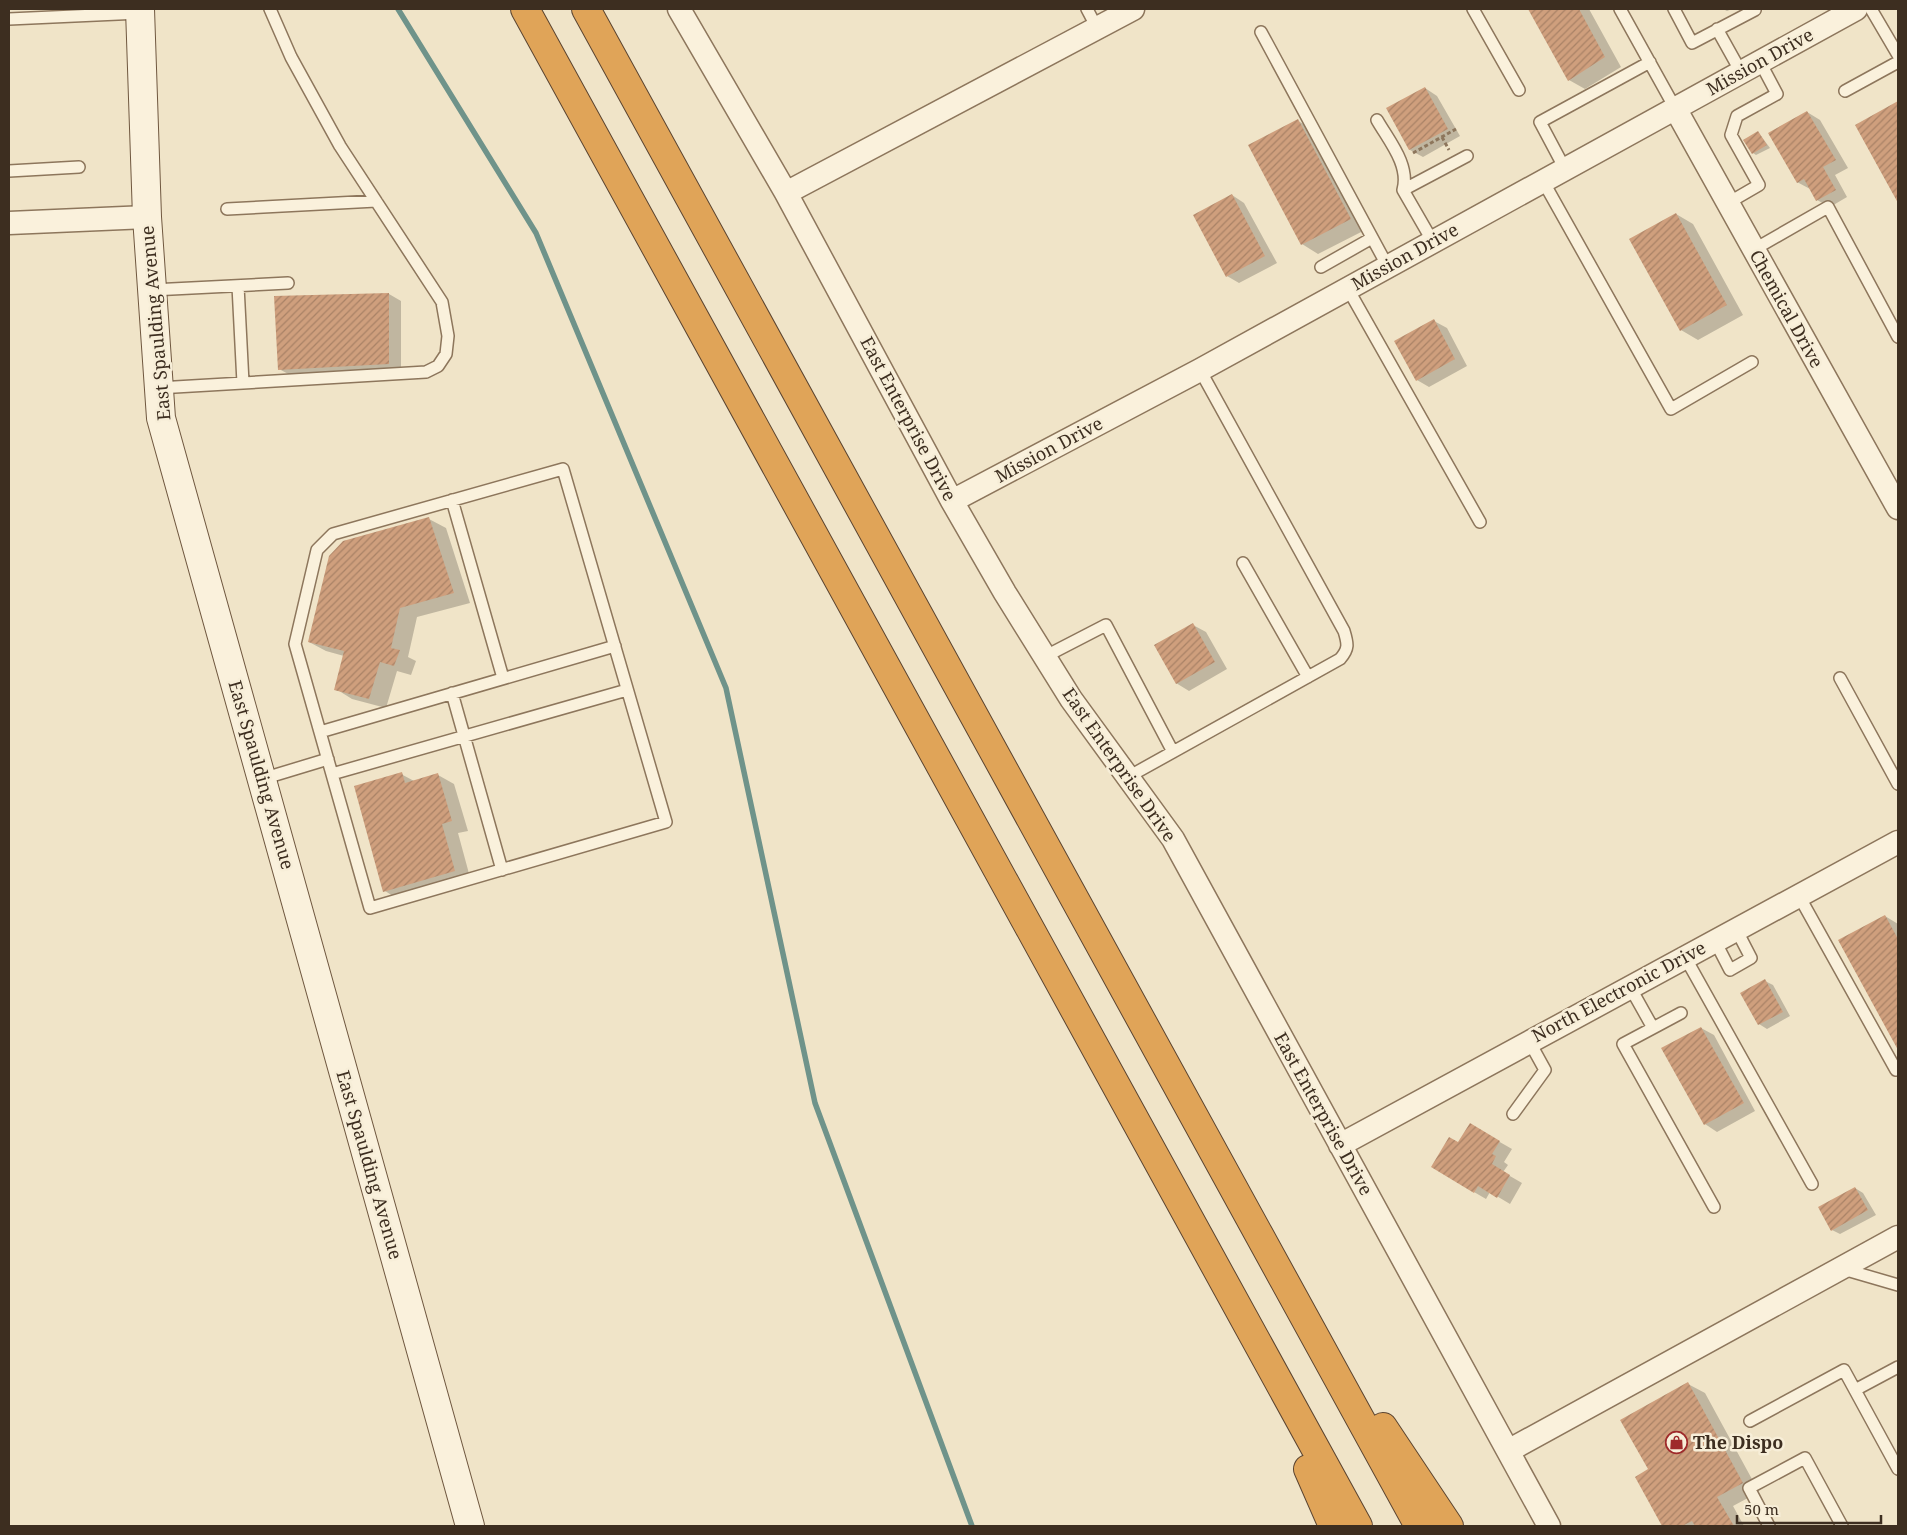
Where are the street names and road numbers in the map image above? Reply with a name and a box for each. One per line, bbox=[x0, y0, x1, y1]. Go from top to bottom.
street label: Mission Drive bbox=[1702, 22, 1817, 100]
street label: Mission Drive bbox=[1347, 217, 1462, 295]
street label: East Spaulding Avenue bbox=[135, 225, 175, 422]
street label: Chemical Drive bbox=[1744, 245, 1829, 372]
street label: East Enterprise Drive bbox=[855, 332, 962, 505]
street label: Mission Drive bbox=[990, 411, 1107, 488]
street label: East Spaulding Avenue bbox=[223, 677, 300, 872]
street label: East Enterprise Drive bbox=[1058, 683, 1182, 846]
street label: North Electronic Drive bbox=[1527, 935, 1710, 1047]
street label: East Enterprise Drive bbox=[1269, 1028, 1379, 1199]
street label: East Spaulding Avenue bbox=[331, 1067, 408, 1262]

